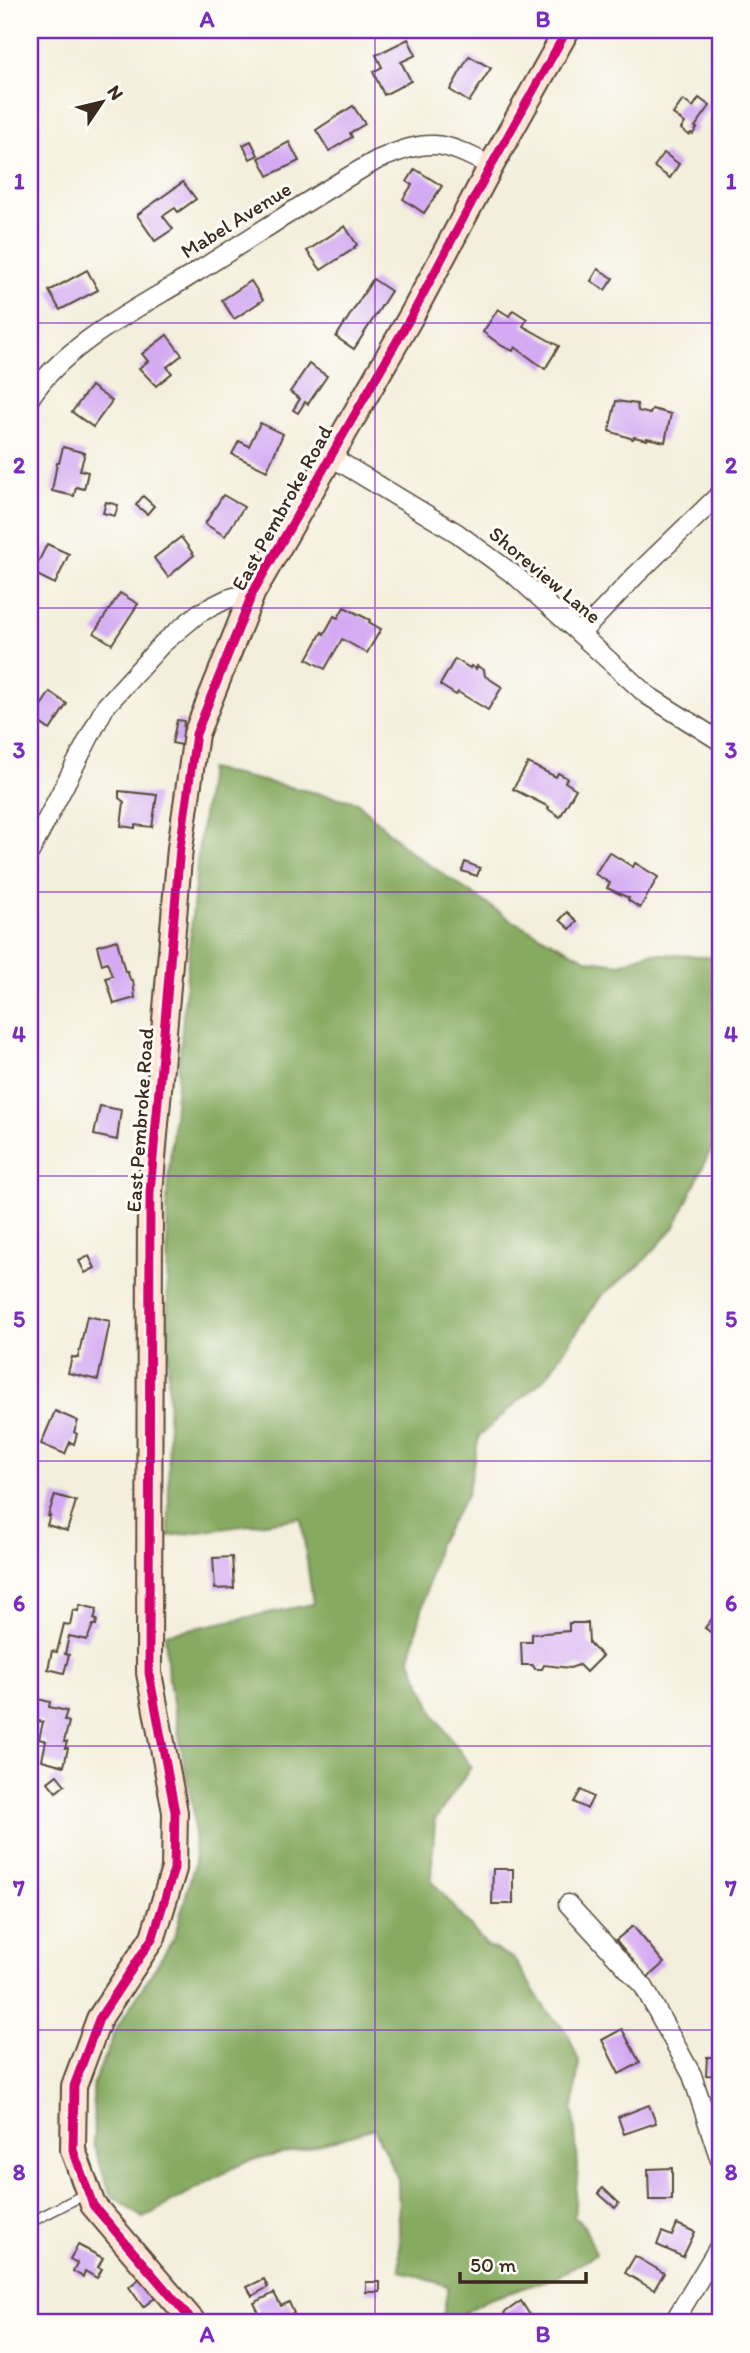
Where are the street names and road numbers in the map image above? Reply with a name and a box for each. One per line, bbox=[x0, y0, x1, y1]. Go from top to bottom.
street label: Mabel Avenue bbox=[176, 176, 296, 263]
street label: East Pembroke Road bbox=[226, 420, 338, 595]
street label: Shoreview Lane bbox=[484, 521, 606, 629]
street label: East Pembroke Road bbox=[121, 1026, 158, 1213]

